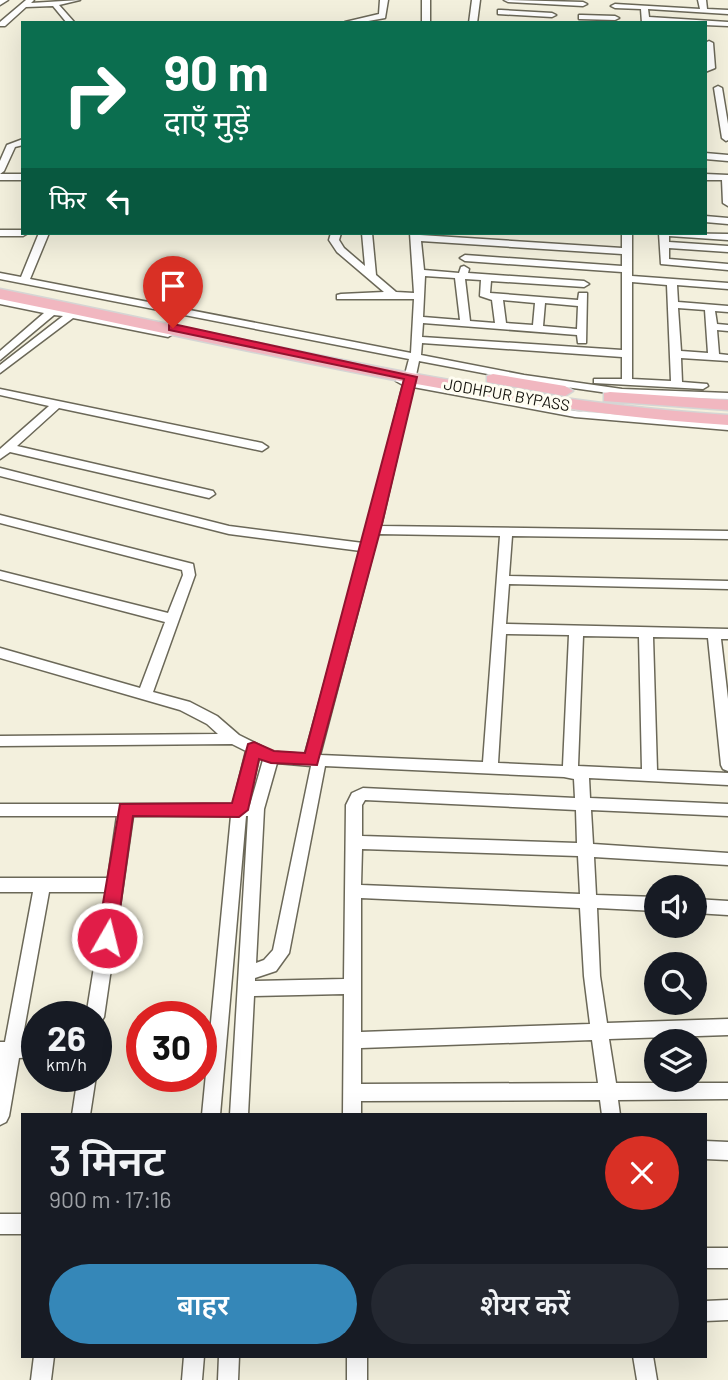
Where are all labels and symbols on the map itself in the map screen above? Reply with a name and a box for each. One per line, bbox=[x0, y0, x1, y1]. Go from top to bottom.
pin bbox=[143, 256, 203, 328]
street label: JODHPUR BYPASS bbox=[442, 374, 572, 414]
position arrow bbox=[70, 901, 144, 975]
speed limit sign: 30 bbox=[126, 1001, 217, 1092]

